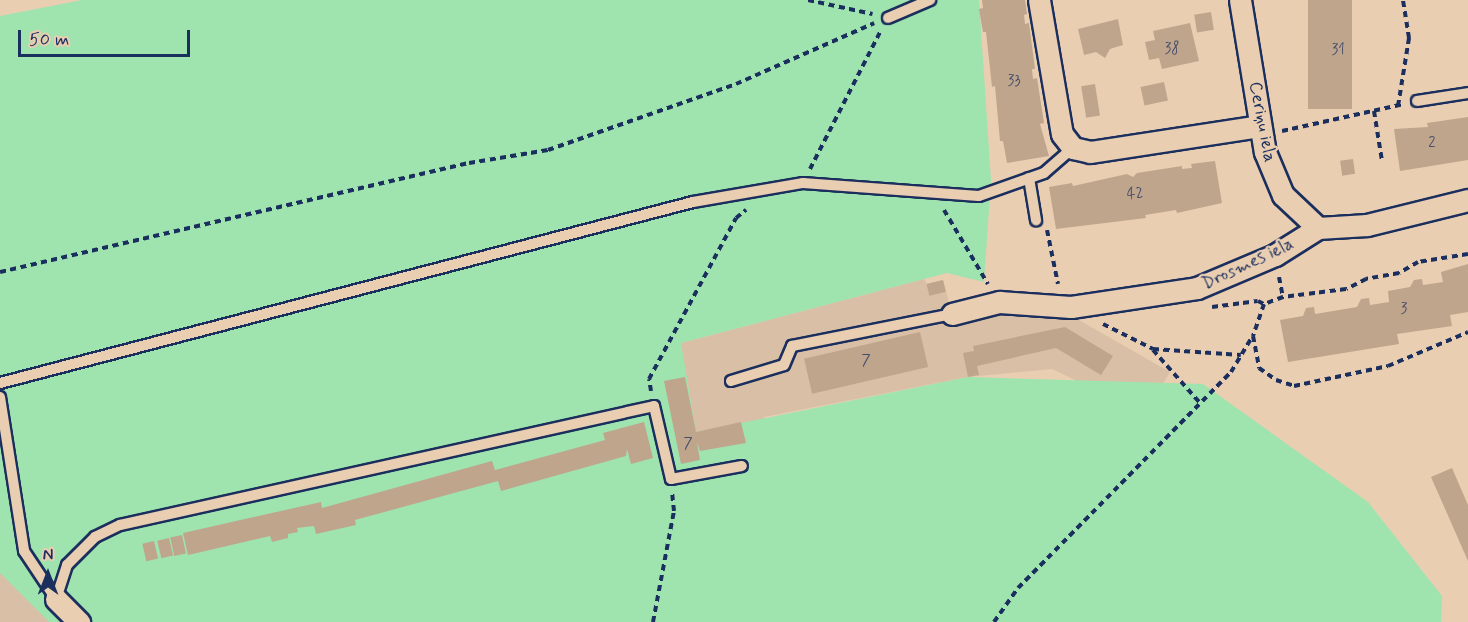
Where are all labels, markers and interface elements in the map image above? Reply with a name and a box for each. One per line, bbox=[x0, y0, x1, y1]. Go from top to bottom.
scale bar bbox=[21, 18, 194, 56]
text: 50 m bbox=[29, 28, 69, 52]
house number: 38 bbox=[1165, 41, 1179, 59]
house number: 31 bbox=[1331, 42, 1345, 60]
house number: 33 bbox=[1007, 73, 1021, 91]
street label: Ceriņu iela bbox=[1243, 79, 1281, 165]
house number: 2 bbox=[1428, 135, 1436, 153]
house number: 42 bbox=[1127, 186, 1143, 204]
street label: Drosmes iela bbox=[1198, 233, 1298, 295]
house number: 3 bbox=[1401, 301, 1407, 319]
house number: 7 bbox=[861, 353, 871, 371]
house number: 7 bbox=[683, 436, 693, 454]
north arrow bbox=[18, 544, 78, 604]
text: N bbox=[43, 545, 53, 566]

